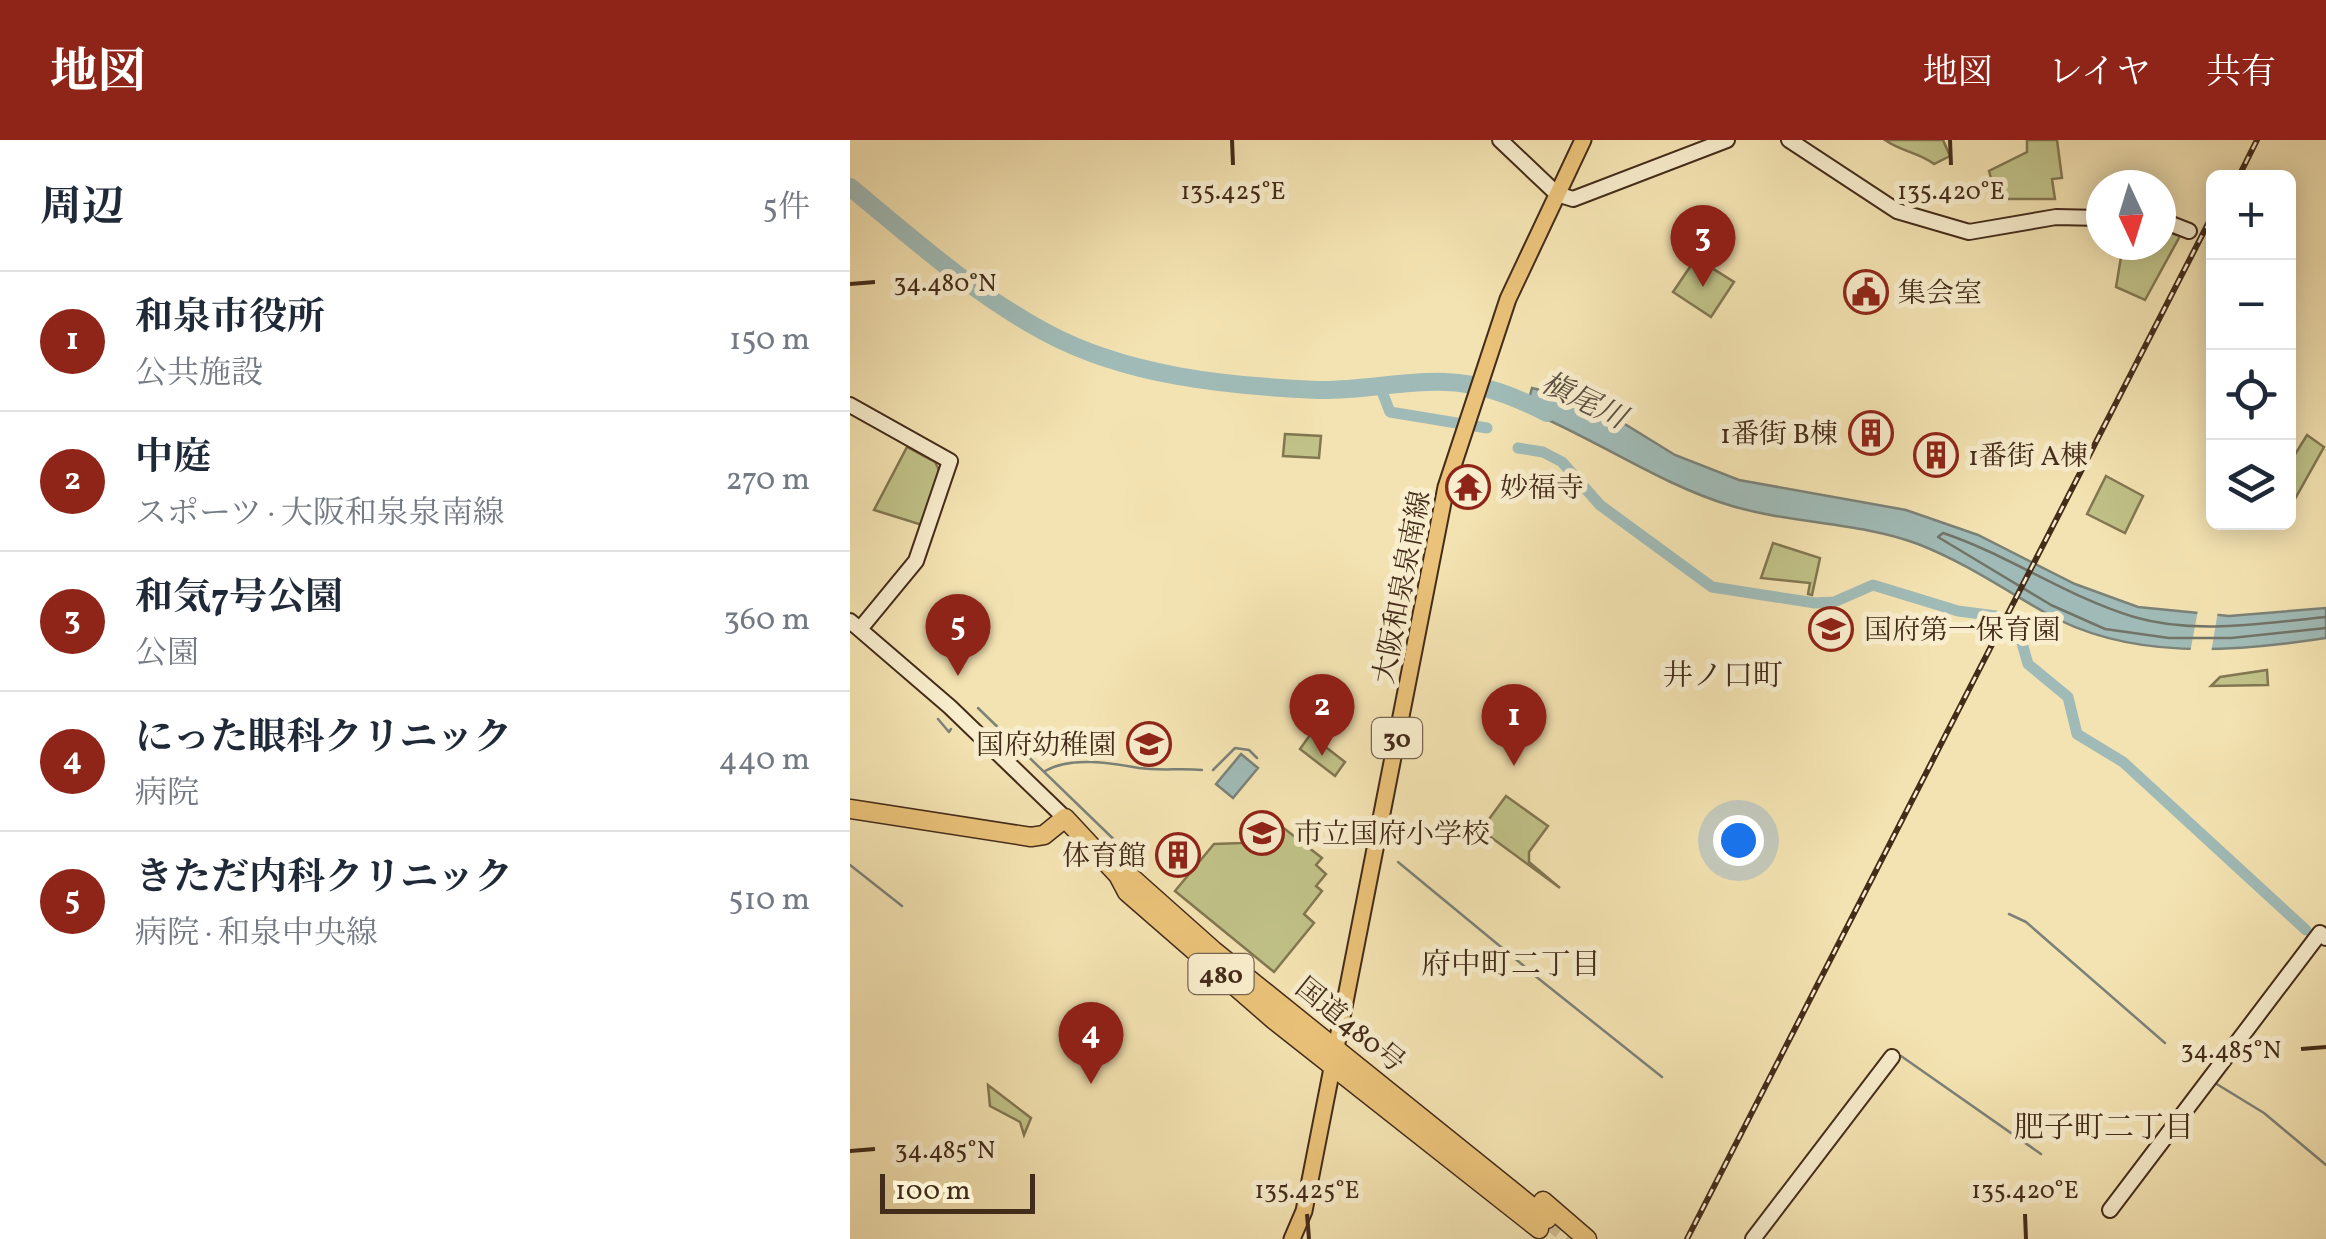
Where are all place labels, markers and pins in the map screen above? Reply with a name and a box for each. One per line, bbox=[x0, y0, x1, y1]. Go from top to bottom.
pin: 3 bbox=[1670, 204, 1736, 287]
public building icon: 集会室 bbox=[1843, 269, 1889, 315]
place label: 集会室 bbox=[1898, 275, 1982, 314]
building icon: 1番街 B棟 bbox=[1848, 410, 1894, 456]
place label: 1番街 B棟 bbox=[1720, 416, 1838, 455]
building icon: 1番街 A棟 bbox=[1913, 432, 1959, 478]
place label: 1番街 A棟 bbox=[1968, 438, 2088, 477]
temple icon: 妙福寺 bbox=[1445, 464, 1491, 510]
place label: 妙福寺 bbox=[1500, 470, 1584, 509]
pin: 5 bbox=[926, 594, 990, 676]
school or university icon: 国府第一保育園 bbox=[1808, 606, 1854, 652]
place label: 国府第一保育園 bbox=[1864, 612, 2060, 651]
pin: 2 bbox=[1290, 674, 1354, 756]
pin: 1 bbox=[1482, 684, 1546, 766]
school or university icon: 国府幼稚園 bbox=[1126, 721, 1172, 767]
place label: 国府幼稚園 bbox=[976, 727, 1116, 766]
school or university icon: 市立国府小学校 bbox=[1239, 810, 1285, 856]
place label: 市立国府小学校 bbox=[1294, 816, 1490, 855]
building icon: 体育館 bbox=[1155, 832, 1201, 878]
place label: 体育館 bbox=[1062, 838, 1146, 877]
pin: 4 bbox=[1058, 1002, 1124, 1084]

